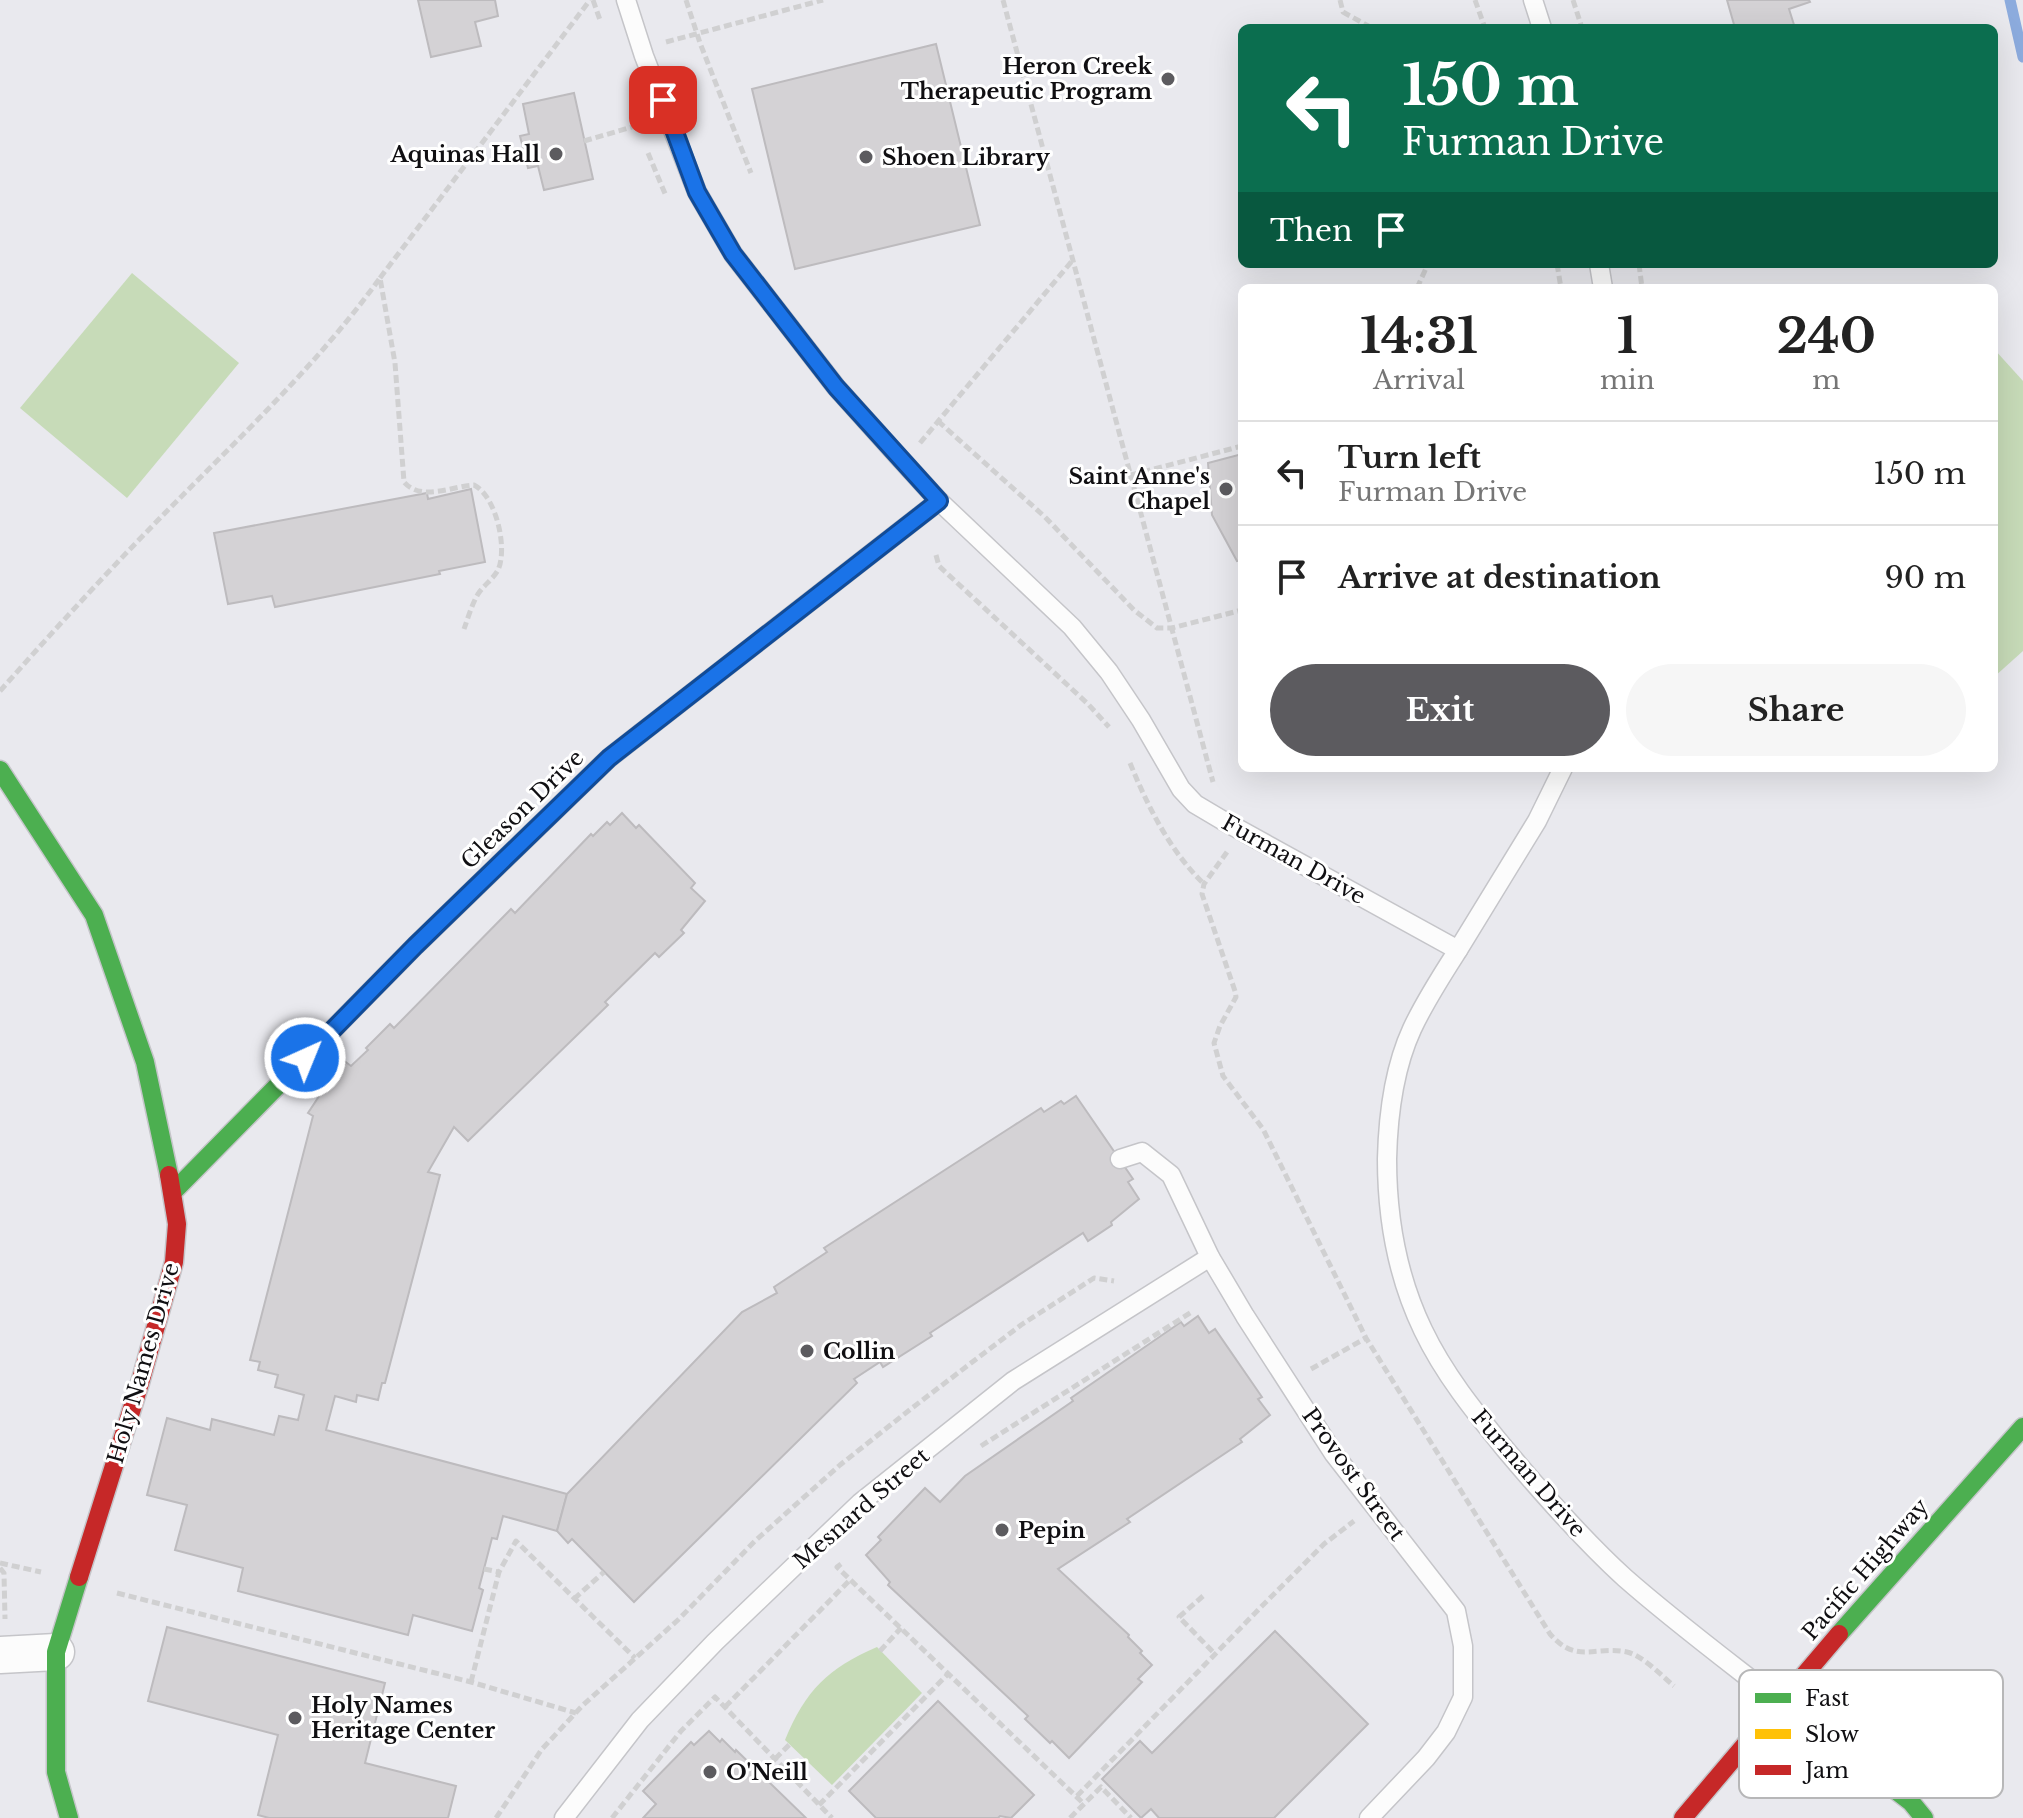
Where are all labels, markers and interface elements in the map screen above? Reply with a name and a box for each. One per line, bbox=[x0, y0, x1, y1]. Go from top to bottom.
text: 150 m bbox=[1402, 51, 1579, 120]
place label: Heron Creek Therapeutic Program bbox=[901, 53, 1152, 105]
icon: left bbox=[1270, 56, 1374, 160]
pin bbox=[629, 66, 697, 134]
marker: Heron Creek Therapeutic Program bbox=[1159, 70, 1177, 88]
icon: arrive bbox=[641, 78, 685, 122]
text: Furman Drive bbox=[1402, 120, 1664, 165]
place label: Aquinas Hall bbox=[389, 141, 540, 168]
place label: Shoen Library bbox=[882, 144, 1050, 171]
marker: Aquinas Hall bbox=[547, 145, 565, 163]
marker: Shoen Library bbox=[857, 148, 875, 166]
icon: arrive bbox=[1369, 208, 1413, 252]
text: Then bbox=[1270, 212, 1353, 249]
text: 14:31 bbox=[1360, 306, 1478, 366]
text: 1 bbox=[1617, 306, 1638, 366]
text: 240 bbox=[1777, 306, 1876, 366]
text: Arrival bbox=[1373, 364, 1465, 396]
text: min bbox=[1600, 364, 1655, 396]
text: m bbox=[1812, 364, 1840, 396]
text: Turn left bbox=[1338, 439, 1481, 476]
icon: left bbox=[1270, 451, 1314, 495]
text: 150 m bbox=[1873, 455, 1966, 492]
place label: Saint Anne's Chapel bbox=[1068, 463, 1210, 515]
text: Furman Drive bbox=[1338, 476, 1527, 508]
marker: Saint Anne's Chapel bbox=[1217, 480, 1235, 498]
icon: arrive bbox=[1270, 555, 1314, 599]
text: Arrive at destination bbox=[1338, 559, 1661, 596]
text: 90 m bbox=[1884, 559, 1966, 596]
button: Exit bbox=[1270, 664, 1610, 756]
button: Share bbox=[1626, 664, 1966, 756]
street label: Gleason Drive bbox=[455, 744, 589, 875]
street label: Furman Drive bbox=[1217, 809, 1370, 910]
position arrow bbox=[263, 1016, 347, 1100]
street label: Holy Names Drive bbox=[102, 1260, 185, 1467]
place label: Collin bbox=[823, 1338, 895, 1365]
marker: Collin bbox=[798, 1342, 816, 1360]
street label: Provost Street bbox=[1296, 1403, 1411, 1546]
street label: Furman Drive bbox=[1466, 1404, 1591, 1543]
street label: Mesnard Street bbox=[788, 1442, 935, 1575]
street label: Pacific Highway bbox=[1797, 1493, 1934, 1646]
place label: Pepin bbox=[1018, 1517, 1085, 1544]
marker: Pepin bbox=[993, 1521, 1011, 1539]
legend bbox=[1739, 1670, 2003, 1798]
text: Fast bbox=[1805, 1685, 1850, 1712]
place label: Holy Names Heritage Center bbox=[311, 1692, 495, 1744]
marker: Holy Names Heritage Center bbox=[286, 1709, 304, 1727]
text: Slow bbox=[1805, 1721, 1859, 1748]
text: Jam bbox=[1802, 1757, 1849, 1784]
place label: O'Neill bbox=[726, 1759, 808, 1786]
marker: O'Neill bbox=[701, 1763, 719, 1781]

